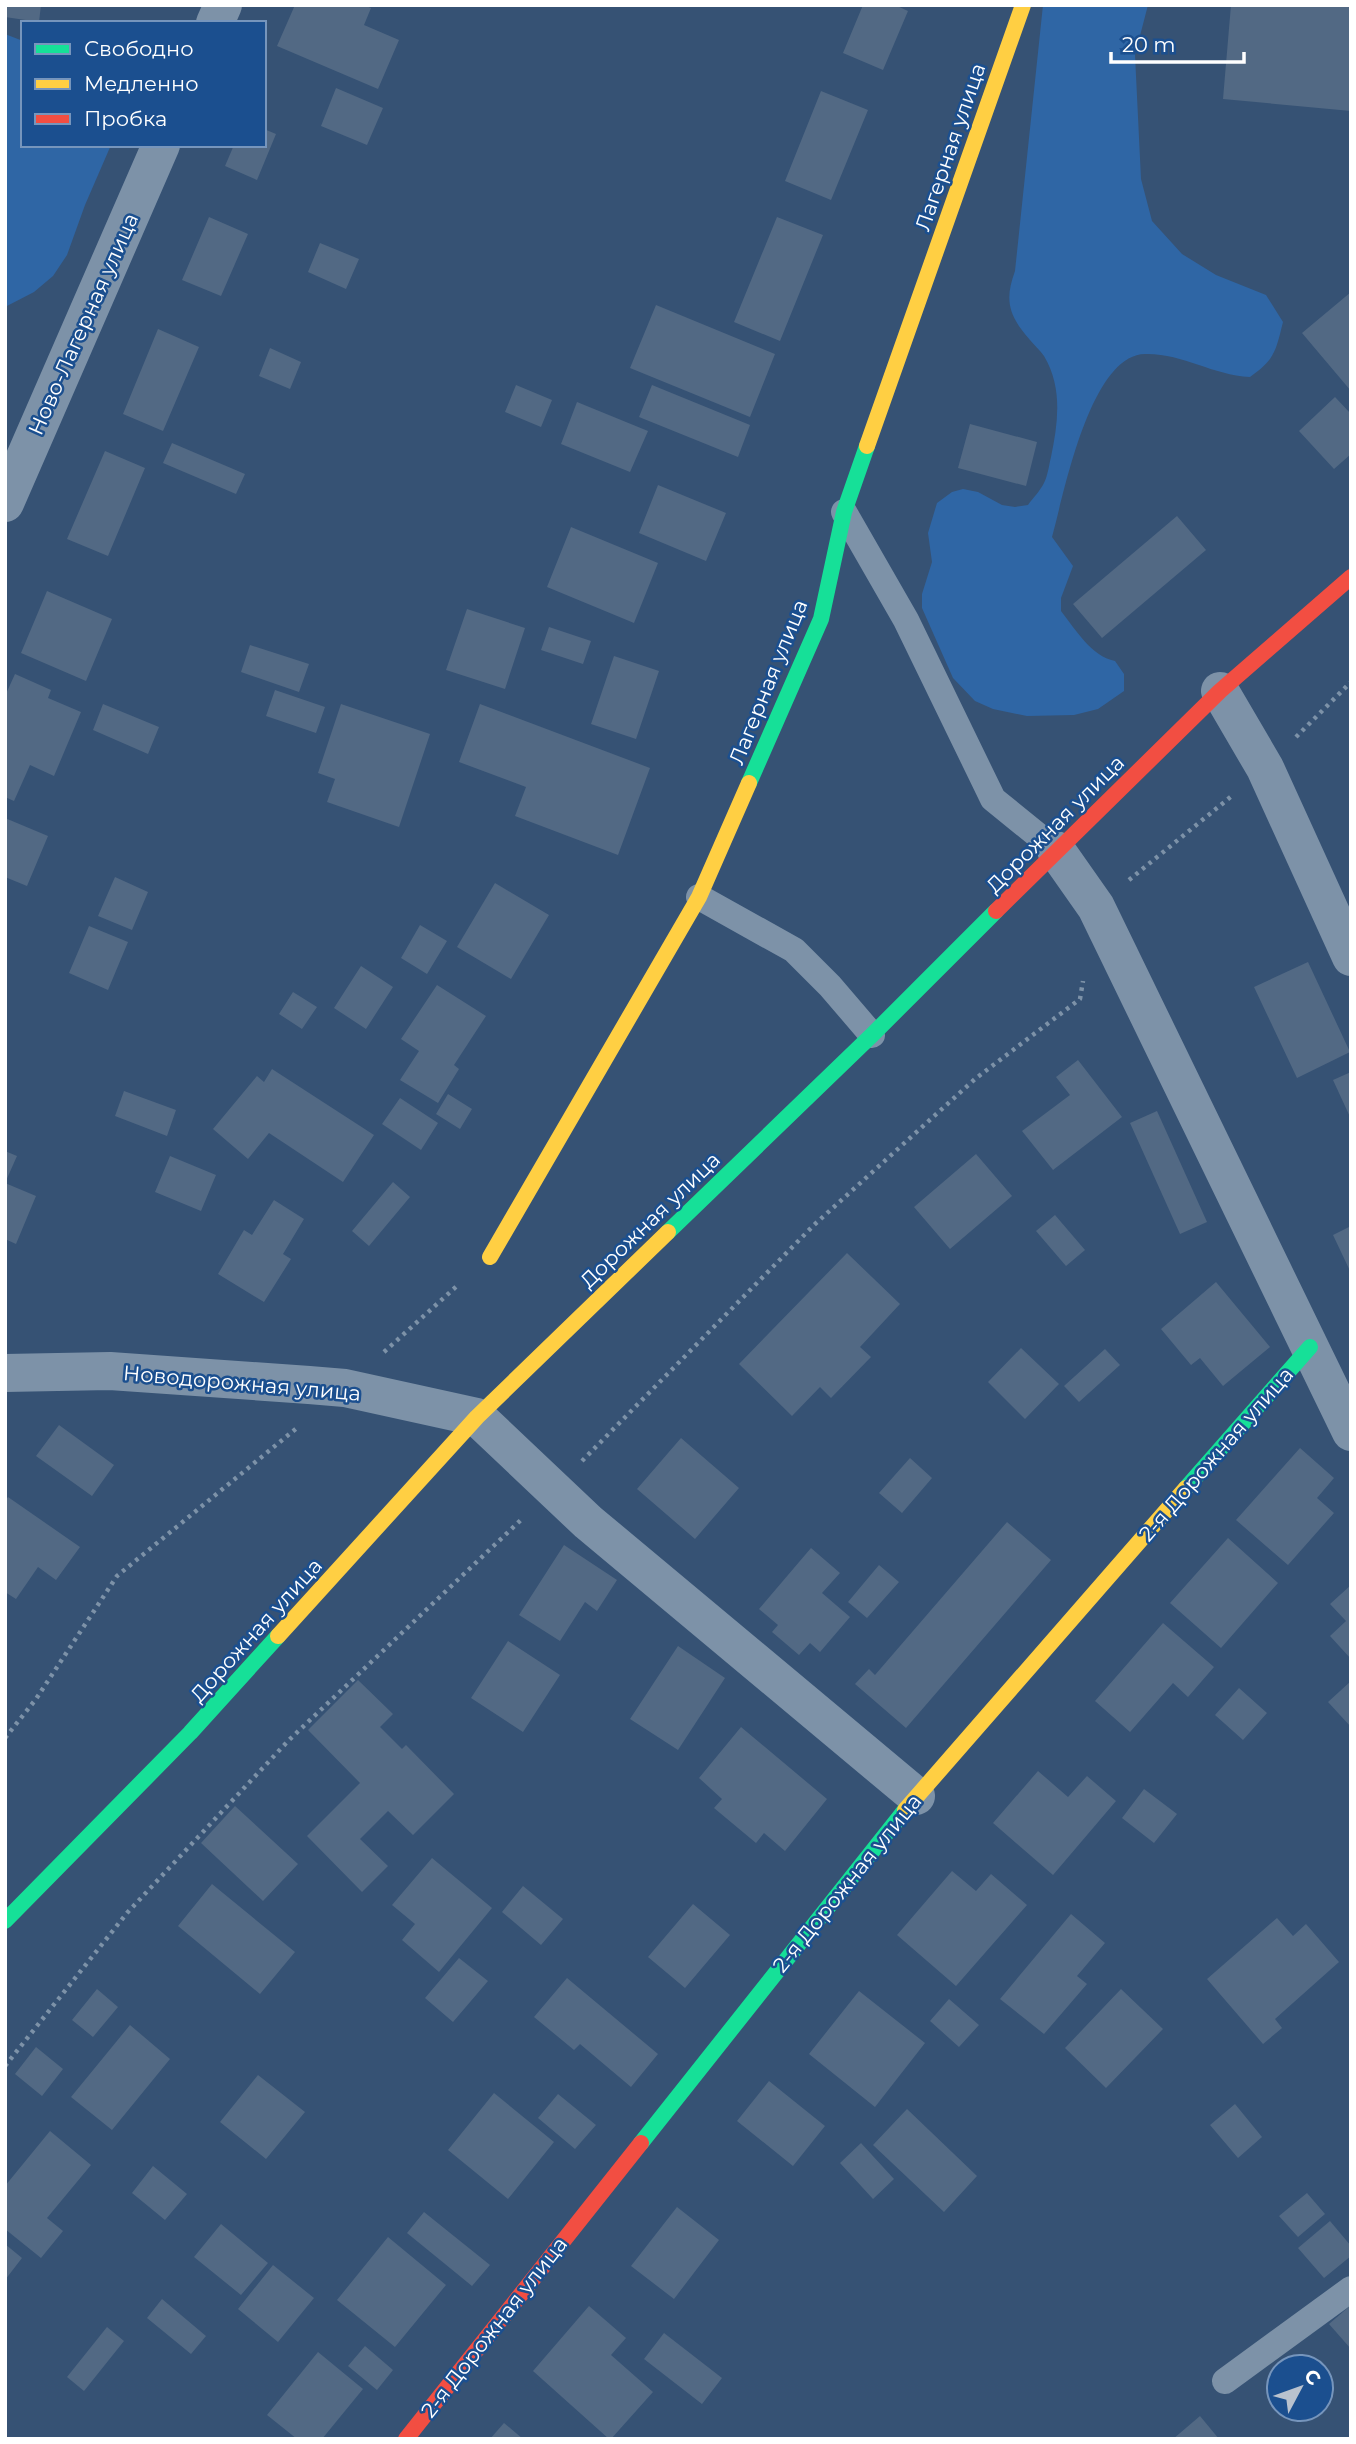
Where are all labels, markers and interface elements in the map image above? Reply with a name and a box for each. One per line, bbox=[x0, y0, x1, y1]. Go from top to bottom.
legend bbox=[21, 21, 266, 147]
scale bar bbox=[1111, 21, 1244, 65]
text: 20 m bbox=[1122, 32, 1176, 57]
text: Свободно bbox=[84, 36, 194, 61]
street label: Лагерная улица bbox=[910, 60, 990, 234]
text: Медленно bbox=[84, 71, 199, 96]
text: Пробка bbox=[84, 106, 167, 131]
street label: Ново-Лагерная улица bbox=[23, 209, 143, 439]
street label: Лагерная улица bbox=[723, 596, 813, 768]
street label: Дорожная улица bbox=[981, 750, 1129, 898]
street label: Дорожная улица bbox=[575, 1147, 725, 1293]
street label: Новодорожная улица bbox=[122, 1360, 362, 1406]
street label: 2-я Дорожная улица bbox=[1134, 1362, 1298, 1546]
street label: Дорожная улица bbox=[185, 1553, 327, 1707]
street label: 2-я Дорожная улица bbox=[767, 1789, 927, 1977]
street label: 2-я Дорожная улица bbox=[416, 2232, 572, 2422]
north arrow bbox=[1265, 2353, 1335, 2423]
text: С bbox=[1299, 2364, 1326, 2390]

